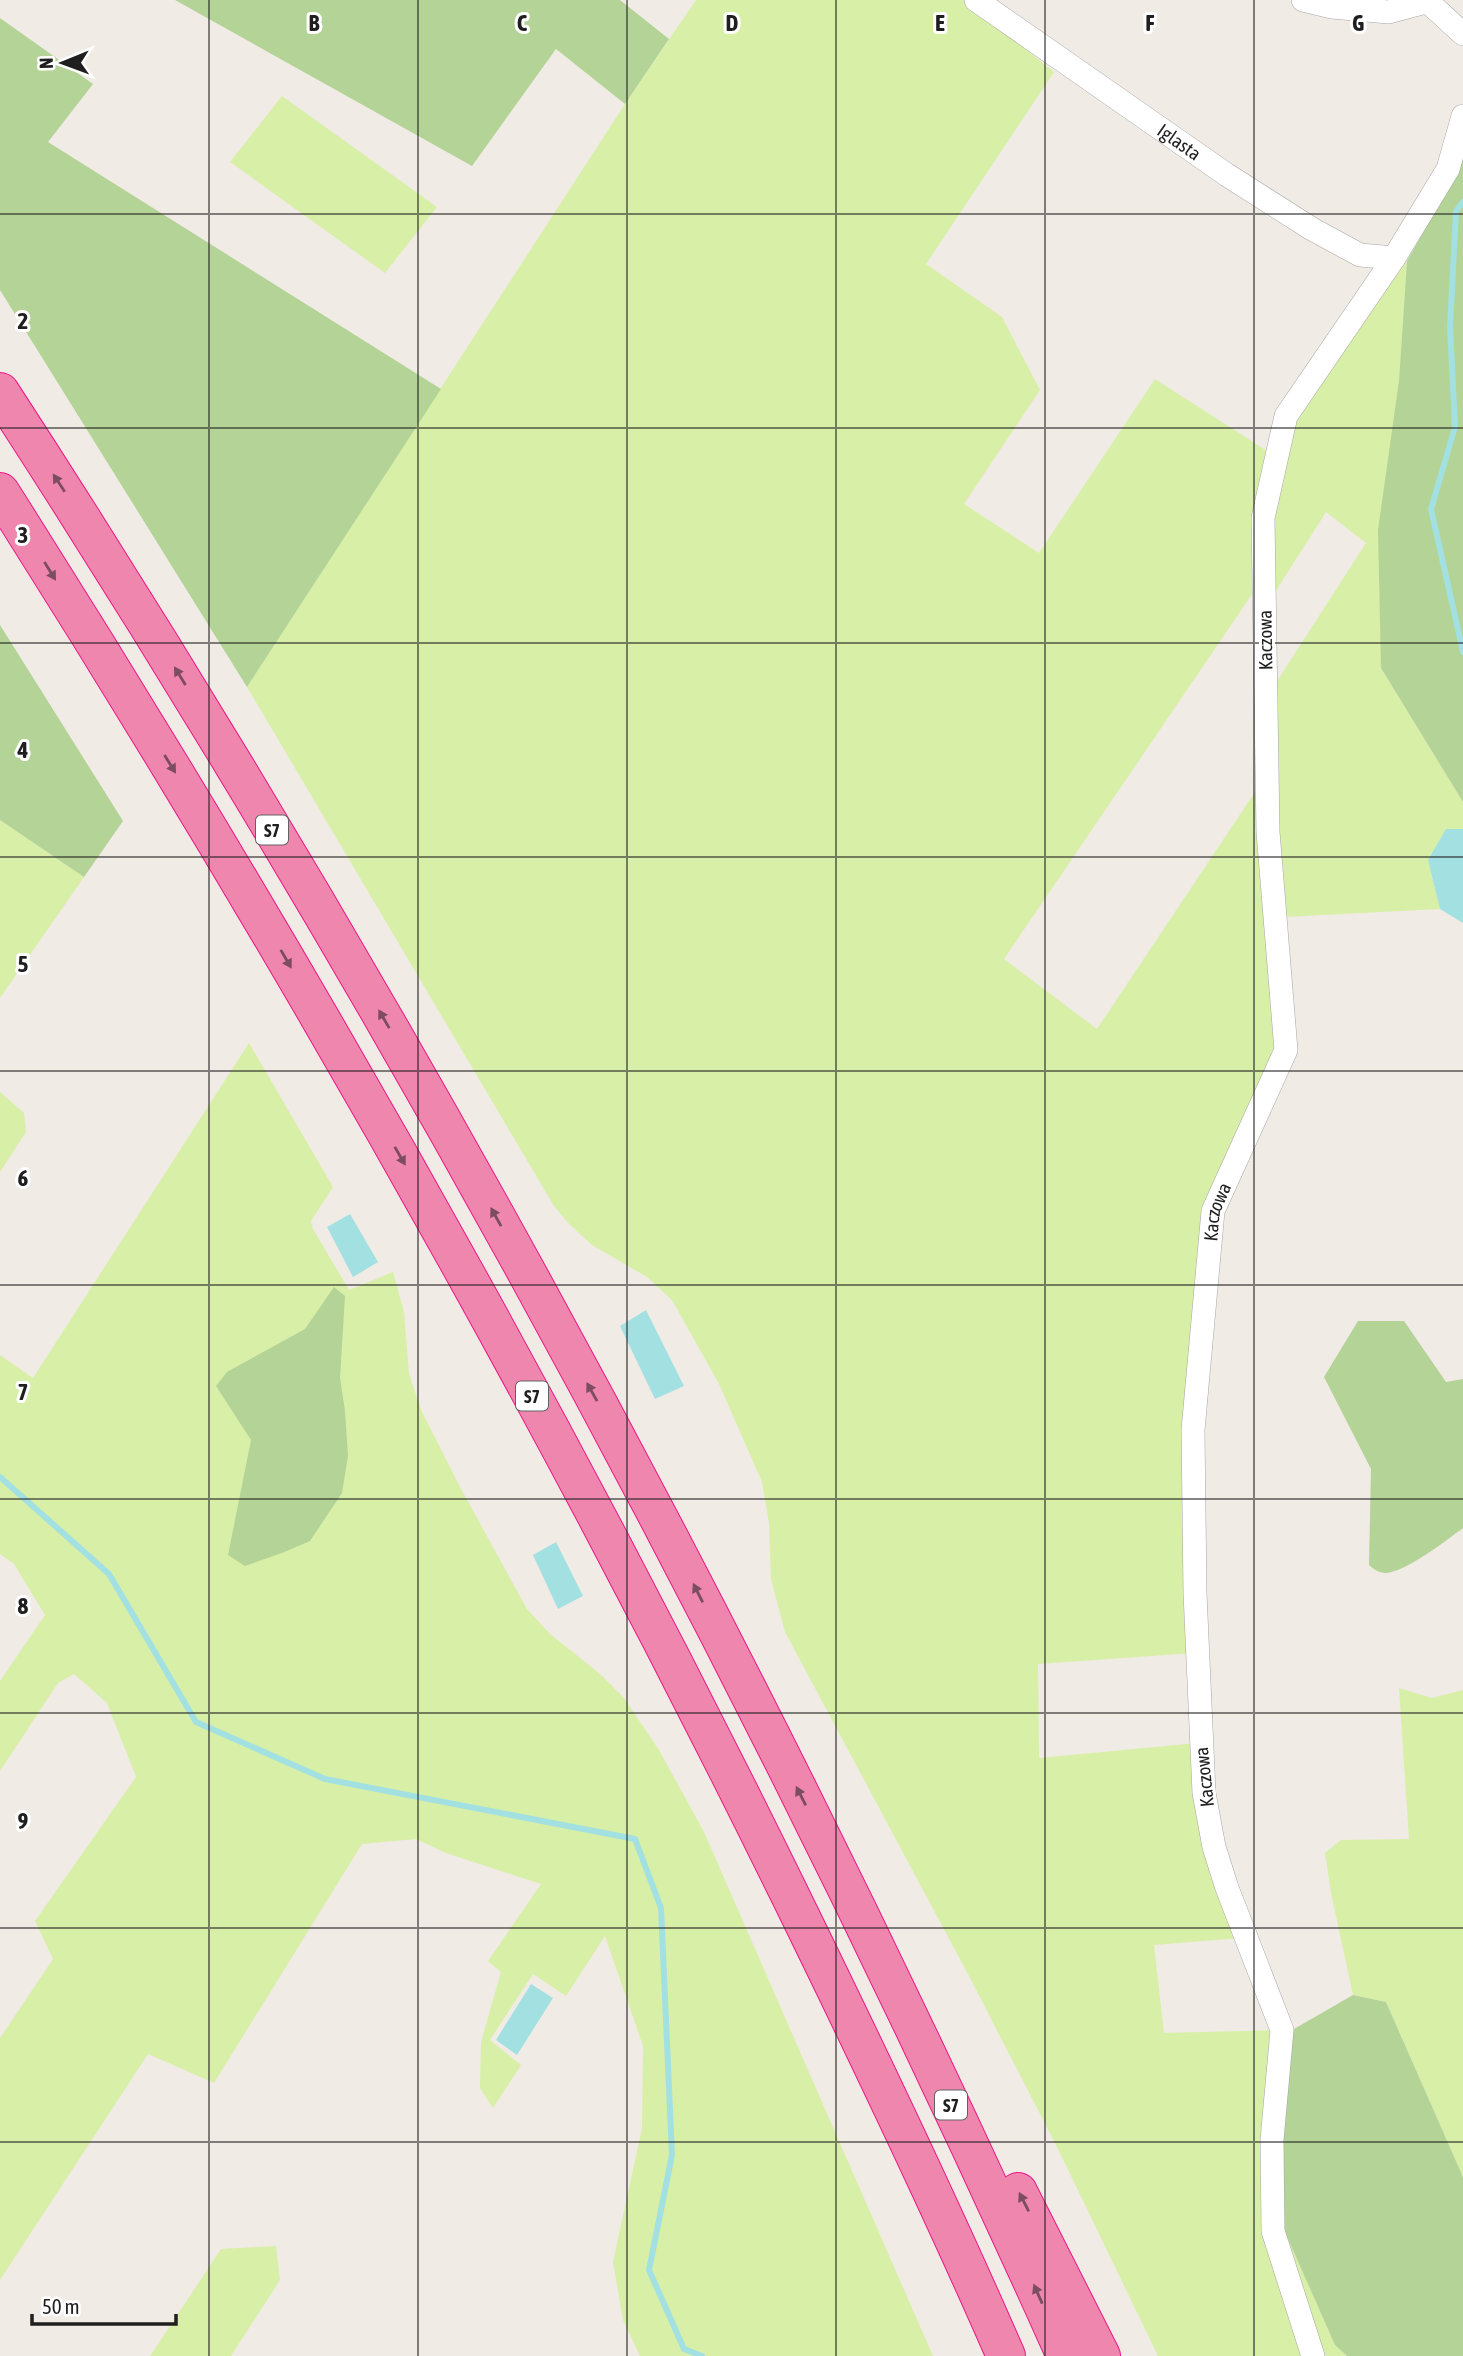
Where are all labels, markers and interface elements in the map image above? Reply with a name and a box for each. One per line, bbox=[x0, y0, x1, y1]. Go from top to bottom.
text: B bbox=[309, 10, 320, 36]
text: C bbox=[517, 10, 528, 36]
text: D bbox=[726, 10, 739, 36]
text: E bbox=[935, 10, 945, 36]
text: F bbox=[1145, 10, 1155, 36]
text: G bbox=[1352, 10, 1364, 36]
north arrow bbox=[28, 28, 98, 98]
text: N bbox=[35, 57, 57, 69]
street label: Iglasta bbox=[1153, 119, 1205, 165]
text: 2 bbox=[18, 308, 28, 334]
one-way arrow bbox=[52, 474, 65, 493]
text: 3 bbox=[18, 522, 28, 548]
one-way arrow bbox=[43, 561, 56, 580]
street label: Kaczowa bbox=[1253, 610, 1277, 670]
one-way arrow bbox=[173, 667, 186, 686]
text: 4 bbox=[17, 737, 29, 763]
one-way arrow bbox=[163, 754, 176, 774]
road number: S7 bbox=[256, 816, 288, 844]
one-way arrow bbox=[280, 950, 292, 969]
text: 5 bbox=[18, 951, 29, 977]
one-way arrow bbox=[377, 1010, 390, 1029]
one-way arrow bbox=[394, 1147, 406, 1166]
text: 6 bbox=[18, 1165, 29, 1191]
street label: Kaczowa bbox=[1199, 1179, 1235, 1242]
one-way arrow bbox=[490, 1207, 502, 1227]
text: 7 bbox=[18, 1379, 28, 1405]
road number: S7 bbox=[516, 1381, 548, 1410]
one-way arrow bbox=[586, 1382, 598, 1402]
one-way arrow bbox=[693, 1583, 704, 1603]
text: 8 bbox=[18, 1593, 29, 1619]
street label: Kaczowa bbox=[1190, 1746, 1218, 1808]
one-way arrow bbox=[796, 1786, 807, 1806]
text: 9 bbox=[18, 1808, 29, 1834]
road number: S7 bbox=[935, 2090, 967, 2120]
one-way arrow bbox=[1018, 2192, 1029, 2212]
scale bar bbox=[32, 2282, 175, 2326]
one-way arrow bbox=[1032, 2284, 1044, 2304]
text: 50 m bbox=[42, 2294, 80, 2318]

